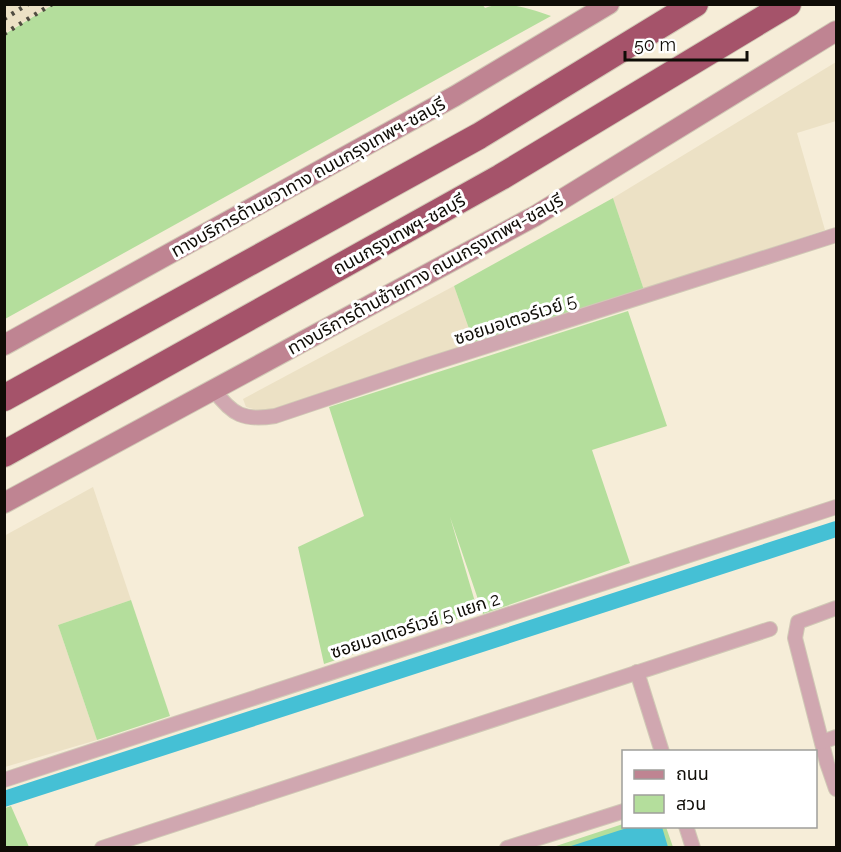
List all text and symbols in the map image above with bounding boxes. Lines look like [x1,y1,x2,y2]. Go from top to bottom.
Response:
scale bar [625,24,746,62]
text: 50 m [634,34,676,55]
street label: ทางบริการด้านขวาทาง ถนนกรุงเทพฯ-ชลบุรี [167,92,449,262]
street label: ทางบริการด้านซ้ายทาง ถนนกรุงเทพฯ-ชลบุรี [283,189,567,360]
street label: ถนนกรุงเทพฯ-ชลบุรี [329,189,469,279]
street label: ซอยมอเตอร์เวย์ 5 [451,289,579,349]
street label: ซอยมอเตอร์เวย์ 5 แยก 2 [328,588,502,662]
legend [622,750,817,828]
text: ถนน [676,763,709,784]
text: สวน [676,793,706,814]

